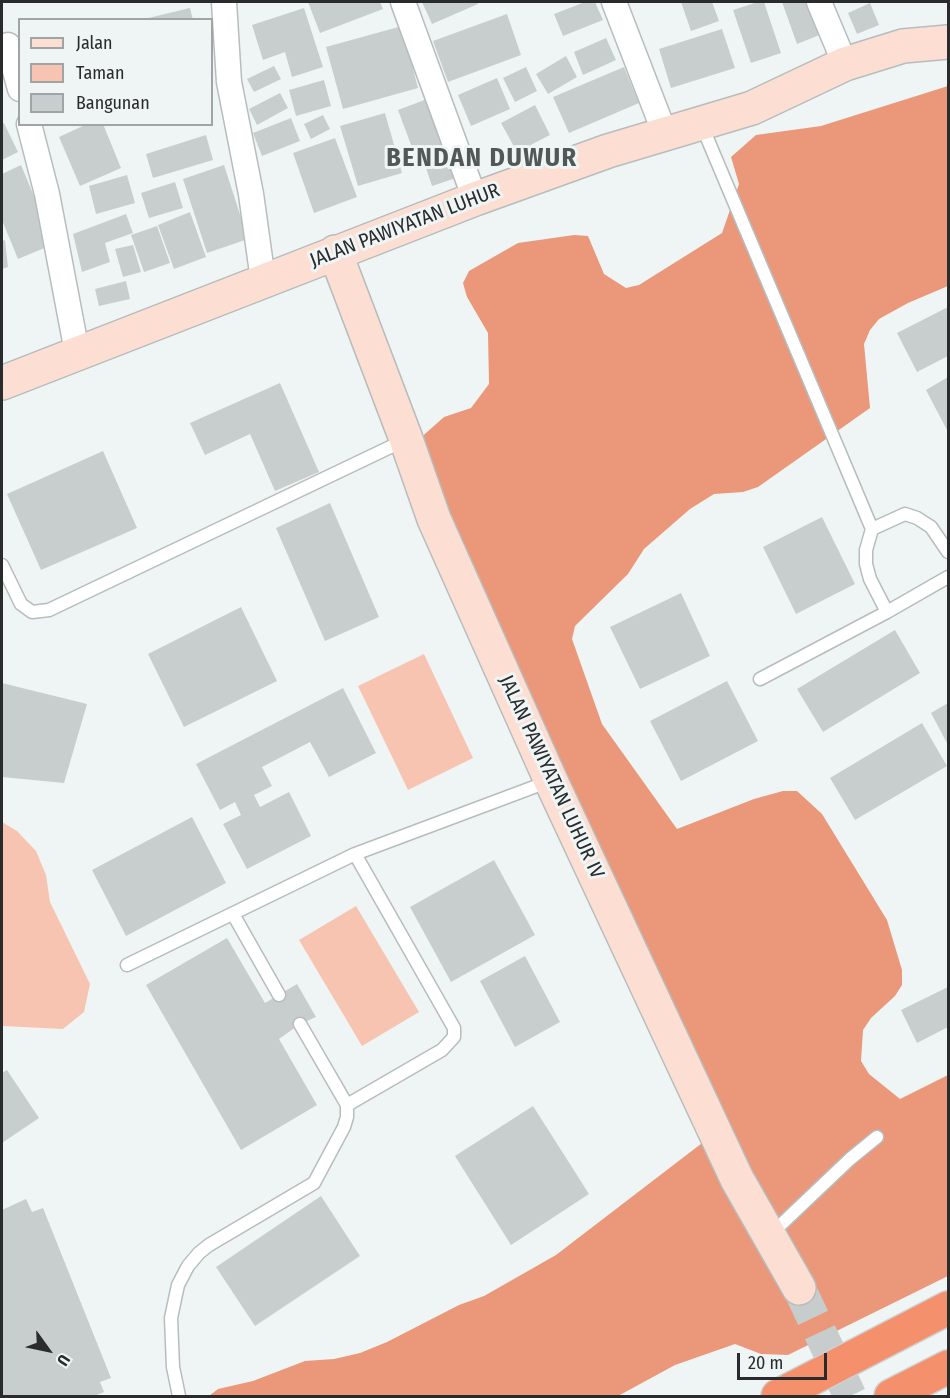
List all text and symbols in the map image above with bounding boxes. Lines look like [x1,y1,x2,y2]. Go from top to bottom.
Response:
legend [18,18,213,126]
text: Jalan [76,32,113,54]
text: Taman [76,62,124,84]
text: Bangunan [76,92,150,114]
district label: BENDAN DUWUR [386,143,578,175]
street label: JALAN PAWIYATAN LUHUR [307,179,503,273]
street label: JALAN PAWIYATAN LUHUR IV [493,672,609,882]
north arrow [18,1320,78,1380]
scale bar [740,1341,830,1379]
text: U [53,1351,74,1369]
text: 20 m [748,1352,783,1374]

